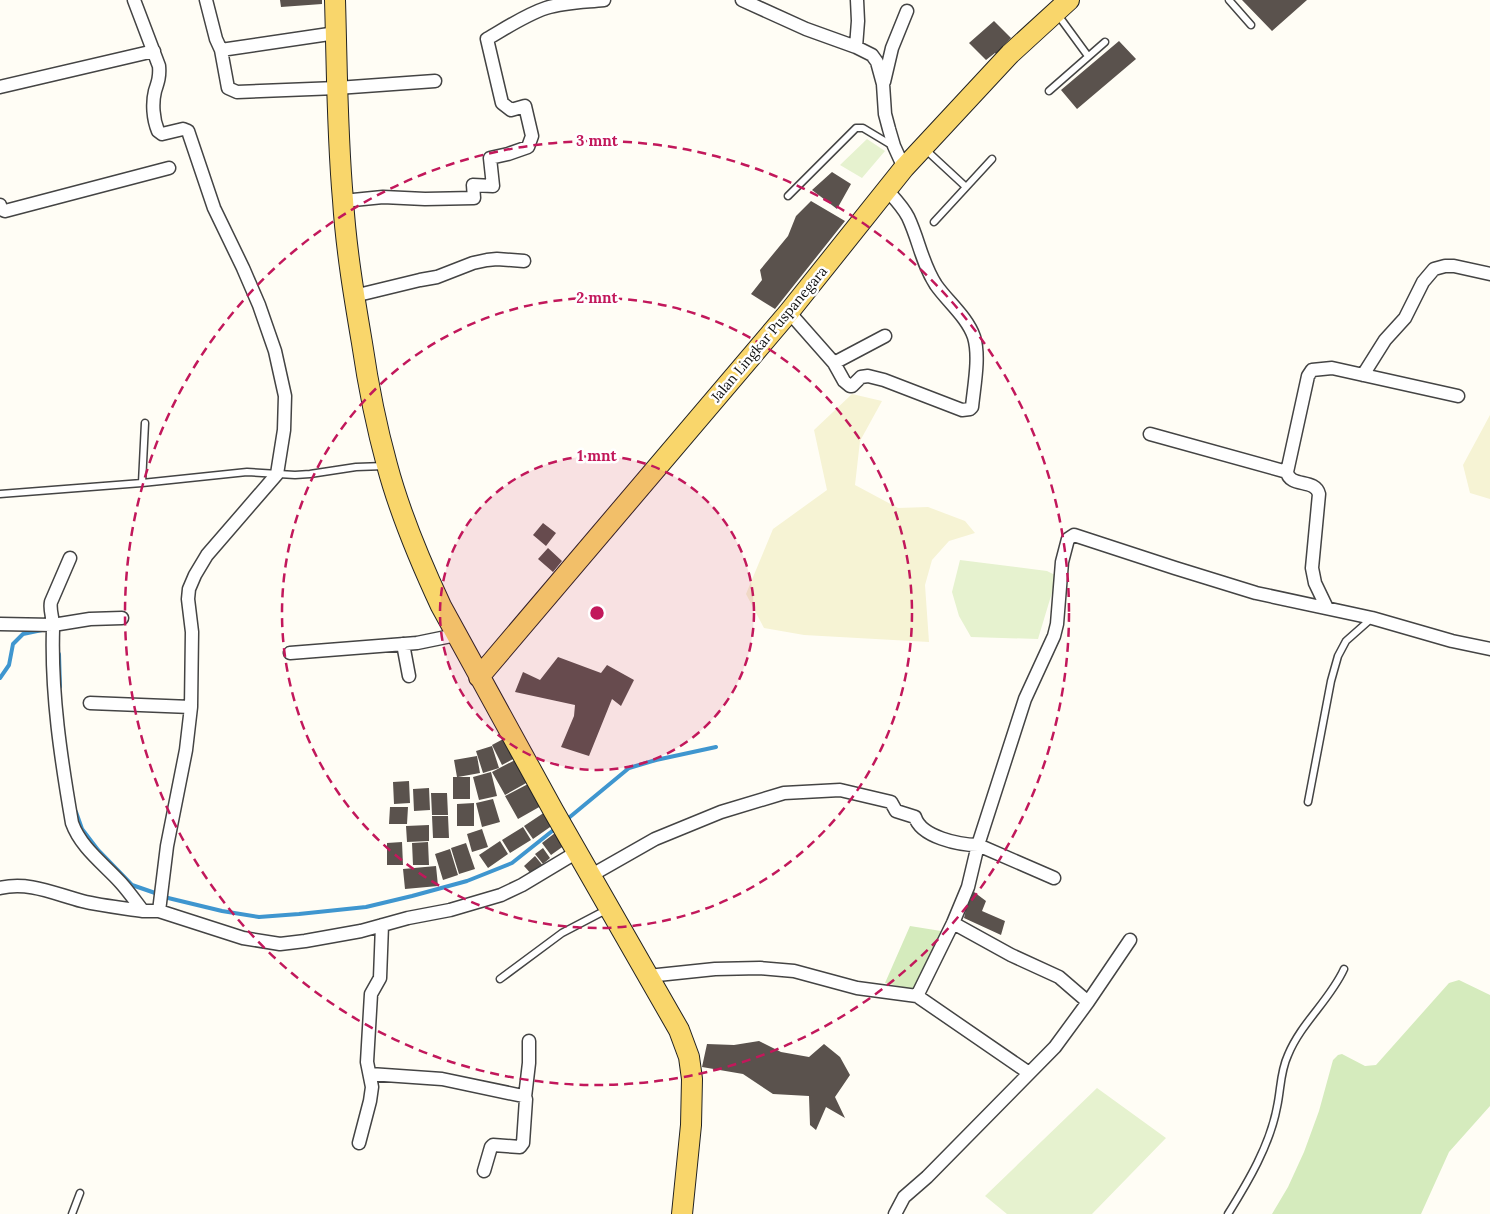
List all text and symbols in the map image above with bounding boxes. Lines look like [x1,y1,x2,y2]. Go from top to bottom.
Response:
text: 3 mnt [576,131,619,150]
street label: Jalan Lingkar Puspanegara [706,262,831,406]
text: 2 mnt [576,288,619,307]
text: 1 mnt [577,446,618,465]
centre of rings [588,604,606,622]

